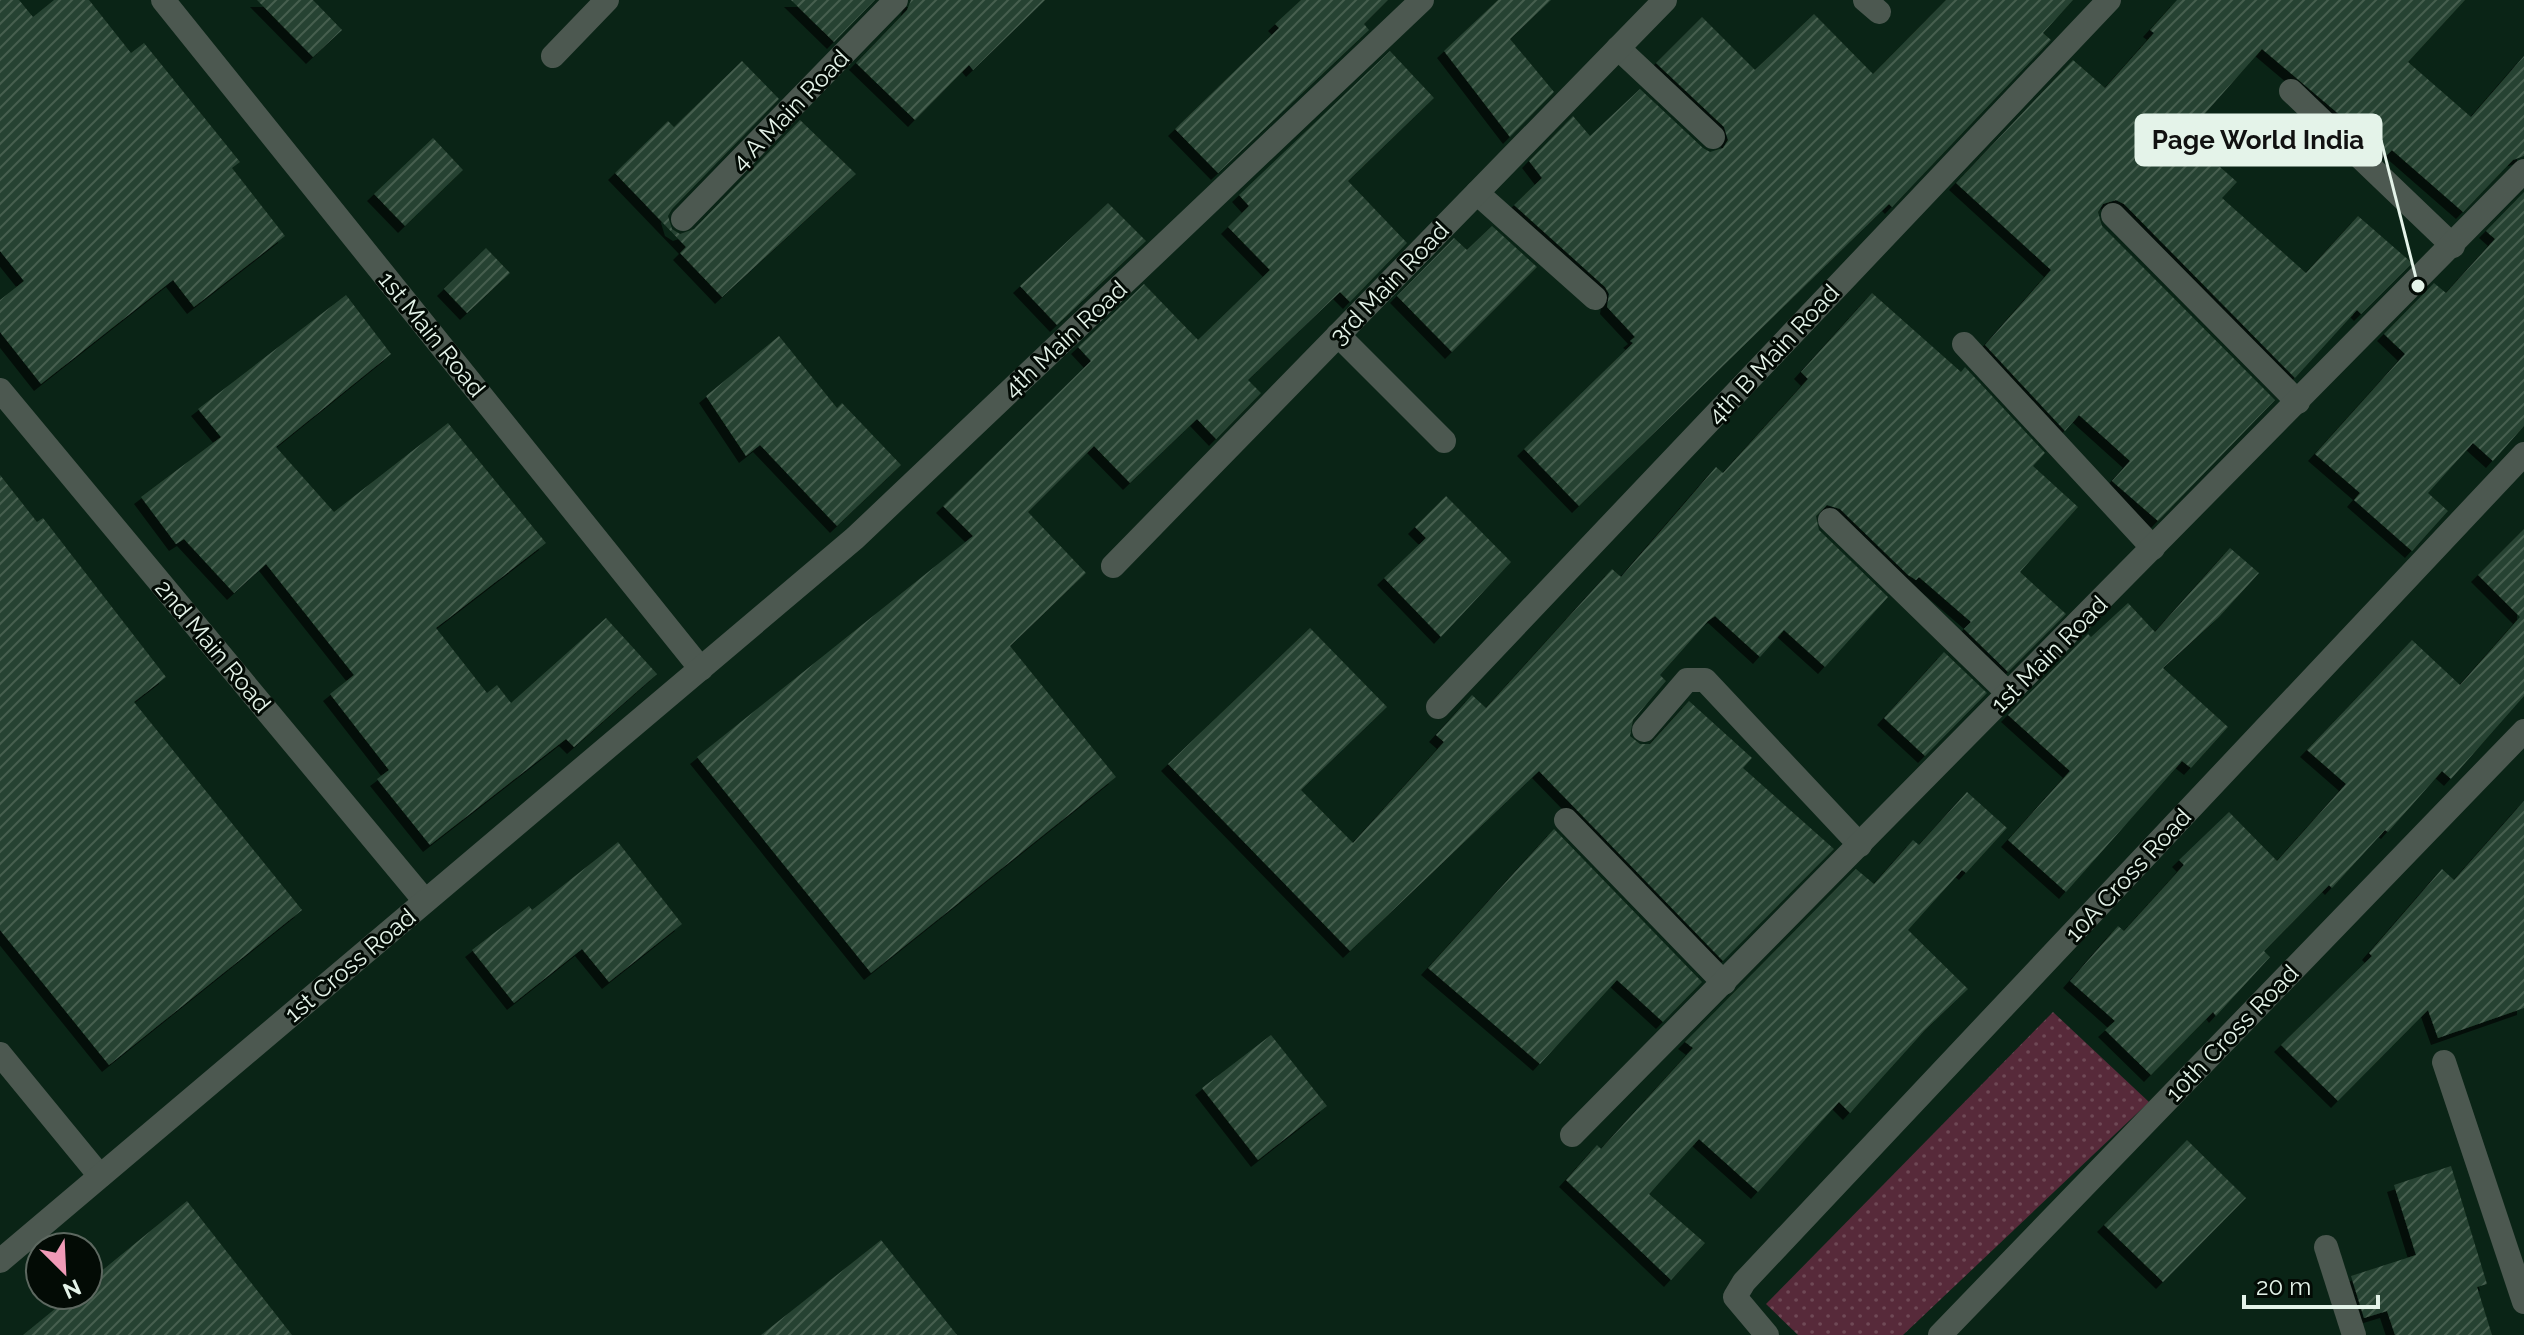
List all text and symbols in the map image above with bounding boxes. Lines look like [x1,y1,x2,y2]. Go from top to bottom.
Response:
street label: 4 A Main Road [725,43,855,177]
callout: Page World India [2136,115,2381,165]
text: Page World India [2152,125,2364,155]
street label: 3rd Main Road [1323,216,1455,350]
street label: 1st Main Road [373,265,491,403]
street label: 4th Main Road [997,274,1133,404]
street label: 4th B Main Road [1701,278,1845,430]
street label: 2nd Main Road [149,574,277,718]
street label: 1st Main Road [1985,590,2113,718]
street label: 10A Cross Road [2059,802,2197,948]
street label: 1st Cross Road [279,902,421,1028]
street label: 10th Cross Road [2159,959,2305,1107]
north arrow [24,1231,104,1311]
scale bar [2244,1259,2378,1309]
text: 20 m [2256,1272,2311,1301]
text: N [59,1274,85,1305]

